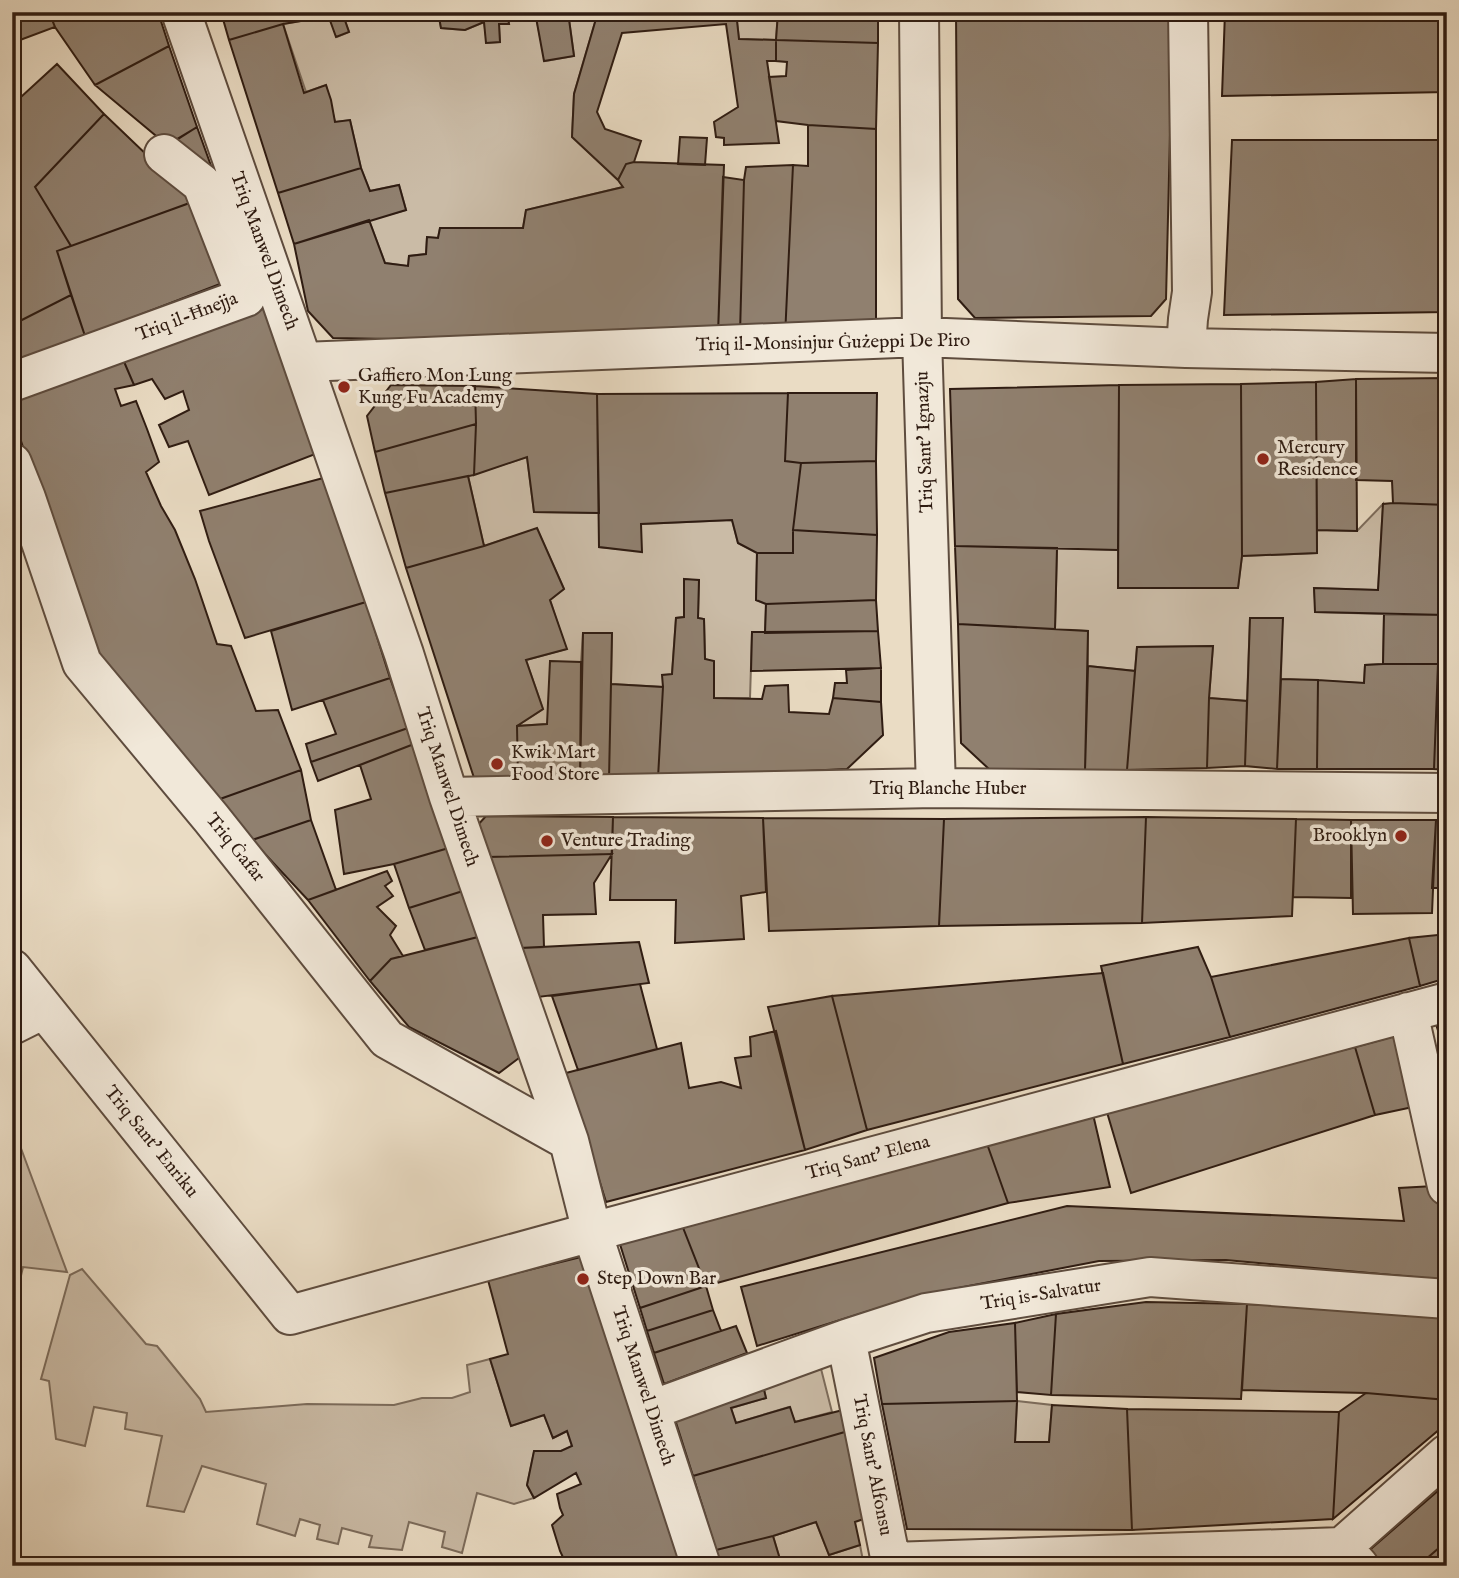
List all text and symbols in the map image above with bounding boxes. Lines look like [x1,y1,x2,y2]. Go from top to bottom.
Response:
street label: Triq Manwel Dimech [224,169,304,333]
street label: Triq il-Ħnejja [133,286,242,347]
street label: Triq il-Monsinjur Ġużeppi De Piro [696,329,970,357]
place label: Gaffiero Mon Lung Kung Fu Academy [358,364,513,410]
street label: Triq Sant' Ignazju [911,371,939,513]
marker: Gaffiero Mon Lung Kung Fu Academy [336,379,352,395]
place label: Mercury Residence [1277,436,1358,482]
marker: Mercury Residence [1255,451,1271,467]
street label: Triq Manwel Dimech [410,704,484,870]
place label: Kwik Mart Food Store [511,741,600,787]
marker: Kwik Mart Food Store [489,756,505,772]
street label: Triq Blanche Huber [870,777,1026,801]
street label: Triq Ġafar [200,809,270,887]
place label: Brooklyn [1312,824,1387,848]
marker: Brooklyn [1393,828,1409,844]
place label: Venture Trading [560,829,691,853]
marker: Venture Trading [539,833,555,849]
street label: Triq Sant' Enriku [98,1081,204,1203]
street label: Triq Sant' Elena [803,1130,933,1186]
place label: Step Down Bar [597,1267,716,1291]
marker: Step Down Bar [575,1271,591,1287]
street label: Triq is-Salvatur [979,1274,1103,1316]
street label: Triq Manwel Dimech [606,1303,680,1469]
street label: Triq Sant' Alfonsu [847,1392,897,1538]

